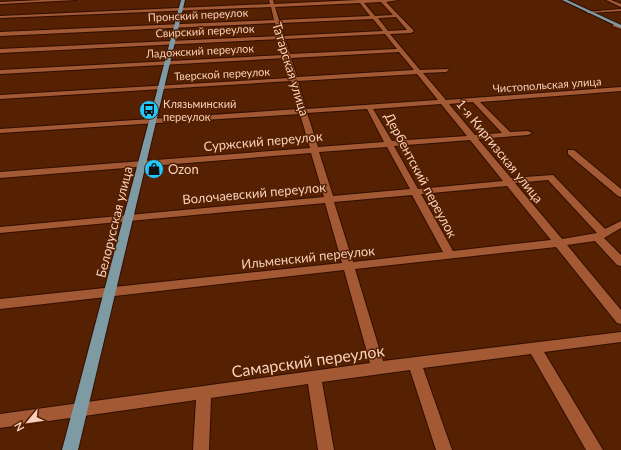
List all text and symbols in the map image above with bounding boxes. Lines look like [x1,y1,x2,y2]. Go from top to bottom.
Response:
street label: Пронский переулок [148,5,249,24]
street label: Татарская улица [269,20,313,118]
street label: Свирский переулок [155,21,255,40]
street label: Ладожский переулок [145,41,255,60]
street label: Тверской переулок [174,64,271,83]
street label: Чистопольская улица [492,74,602,95]
street label: 1-я Киргизская улица [453,96,547,206]
place label: Клязьминский переулок [163,97,236,123]
bus stop icon: Клязьминский переулок [138,99,160,121]
street label: Дербентский переулок [381,110,461,240]
street label: Суржский переулок [203,128,323,154]
shop icon: Ozon [143,158,165,180]
place label: Ozon [168,161,199,177]
street label: Белорусская улица [92,165,136,279]
street label: Волочаевский переулок [182,179,327,207]
street label: Ильменский переулок [240,242,376,272]
street label: Самарский переулок [230,340,386,381]
north arrow [8,402,48,442]
text: N [11,420,27,434]

